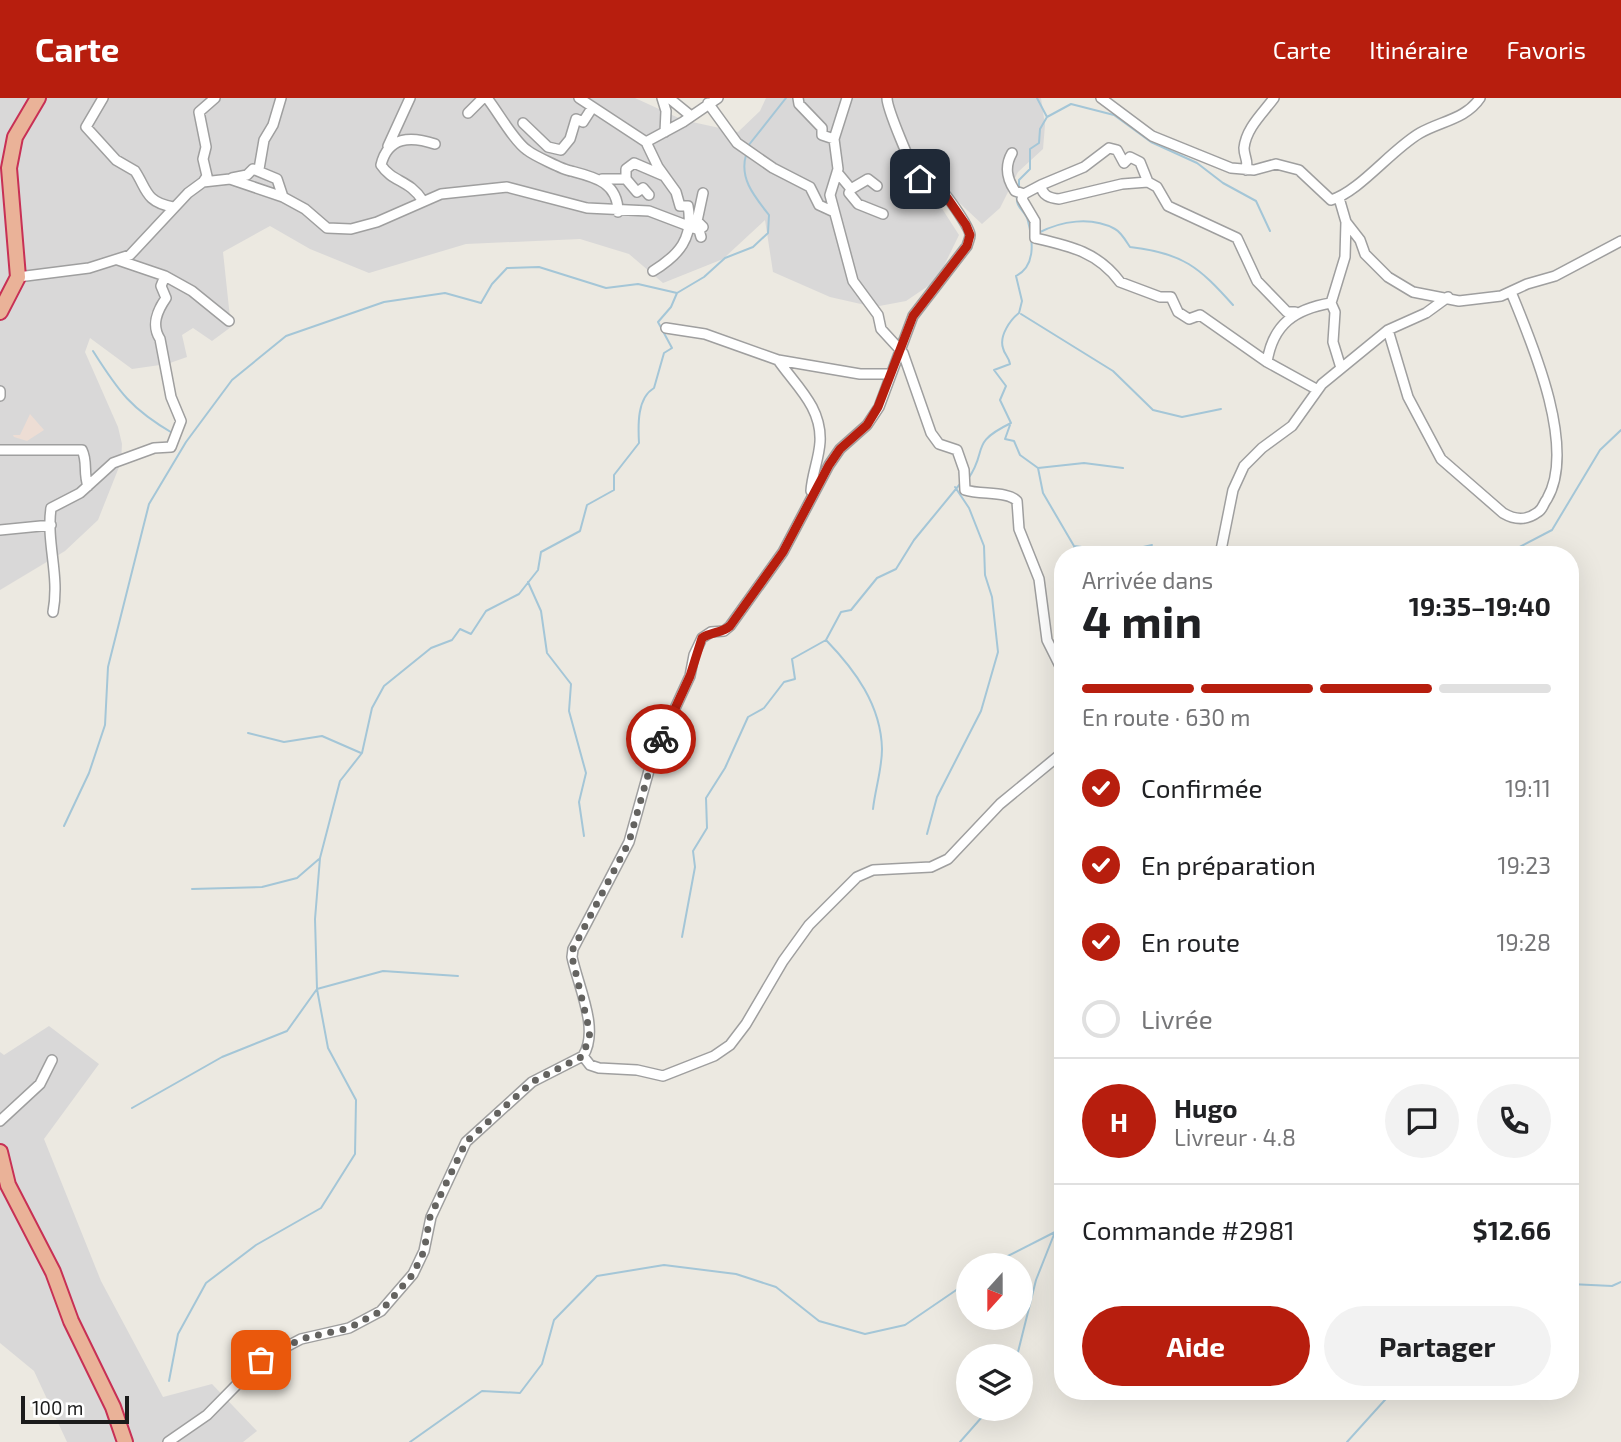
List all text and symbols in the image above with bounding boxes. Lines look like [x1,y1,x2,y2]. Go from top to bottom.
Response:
text: Carte [35,29,119,69]
text: Carte [1273,35,1331,64]
text: Itinéraire [1369,35,1468,64]
text: Favoris [1506,35,1586,64]
pin [890,149,950,209]
icon: home [901,160,939,198]
text: Arrivée dans [1082,566,1213,594]
text: 19:35–19:40 [1409,590,1551,621]
text: 4 min [1082,592,1202,647]
text: En route · 630 m [1082,703,1250,731]
courier [626,704,696,774]
icon: bike [642,720,680,758]
icon: check [1082,769,1120,807]
text: Confirmée [1141,772,1263,803]
text: 19:11 [1505,774,1551,802]
icon: check [1082,846,1120,884]
text: En préparation [1141,849,1316,880]
text: 19:23 [1498,851,1551,879]
icon: check [1082,923,1120,961]
text: En route [1141,926,1240,957]
text: 19:28 [1496,928,1551,956]
text: Livrée [1141,1003,1213,1034]
button: chat [1385,1084,1459,1158]
button: phone [1477,1084,1551,1158]
text: Hugo [1174,1092,1238,1123]
text: H [1110,1106,1128,1137]
text: Livreur · 4.8 [1174,1123,1296,1151]
text: Commande #2981 [1082,1214,1295,1245]
text: $12.66 [1473,1214,1551,1245]
north arrow [956,1253,1032,1330]
map controls [956,1253,1033,1421]
button: Aide [1082,1306,1310,1386]
button: Partager [1324,1306,1551,1386]
pin [231,1330,291,1390]
icon: bag [242,1341,280,1379]
button: layers [956,1344,1033,1421]
scale bar [21,1393,130,1425]
text: 100 m [32,1396,83,1419]

